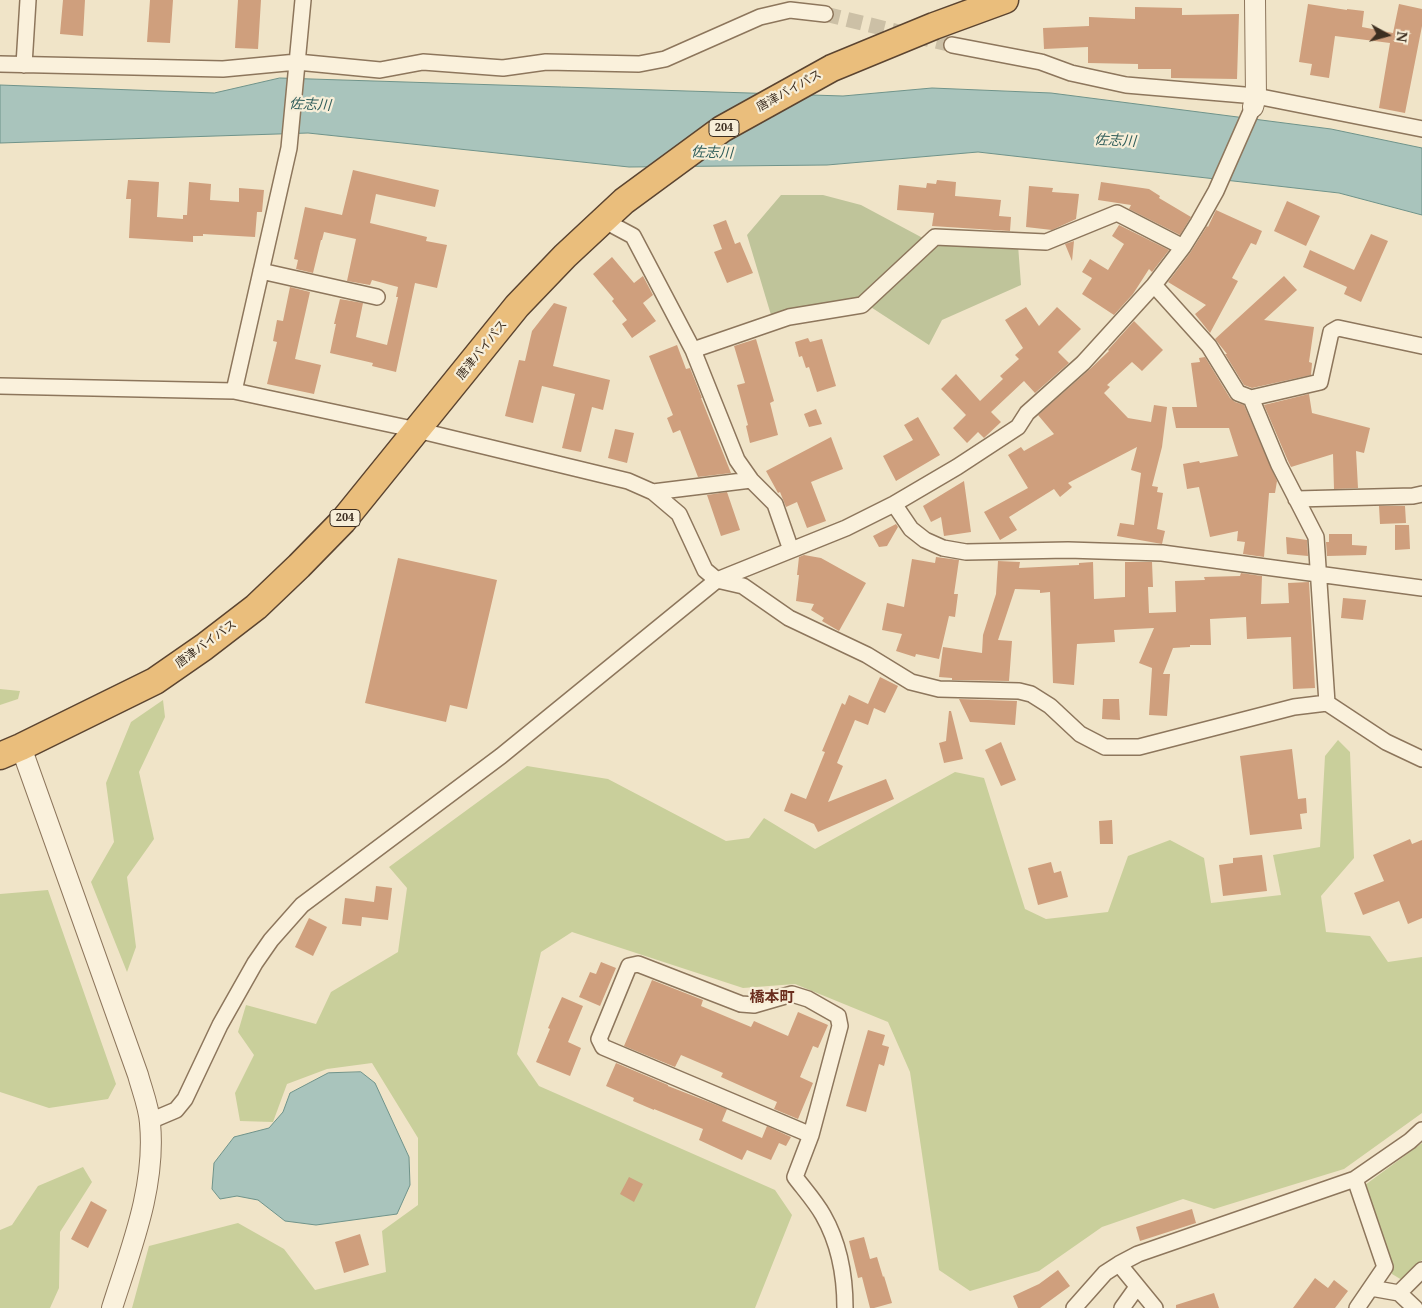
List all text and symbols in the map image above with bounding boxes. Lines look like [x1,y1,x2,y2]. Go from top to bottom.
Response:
north arrow [1362,10,1412,60]
text: N [1392,30,1412,44]
street label: 唐津バイパス [754,67,824,115]
water label: 佐志川 [289,96,331,114]
road number: 204 [709,120,739,136]
water label: 佐志川 [1094,132,1136,150]
water label: 佐志川 [691,144,733,162]
street label: 唐津バイパス [454,317,510,383]
road number: 204 [330,509,360,526]
street label: 唐津バイパス [173,617,239,671]
district label: 橋本町 [750,989,794,1007]

